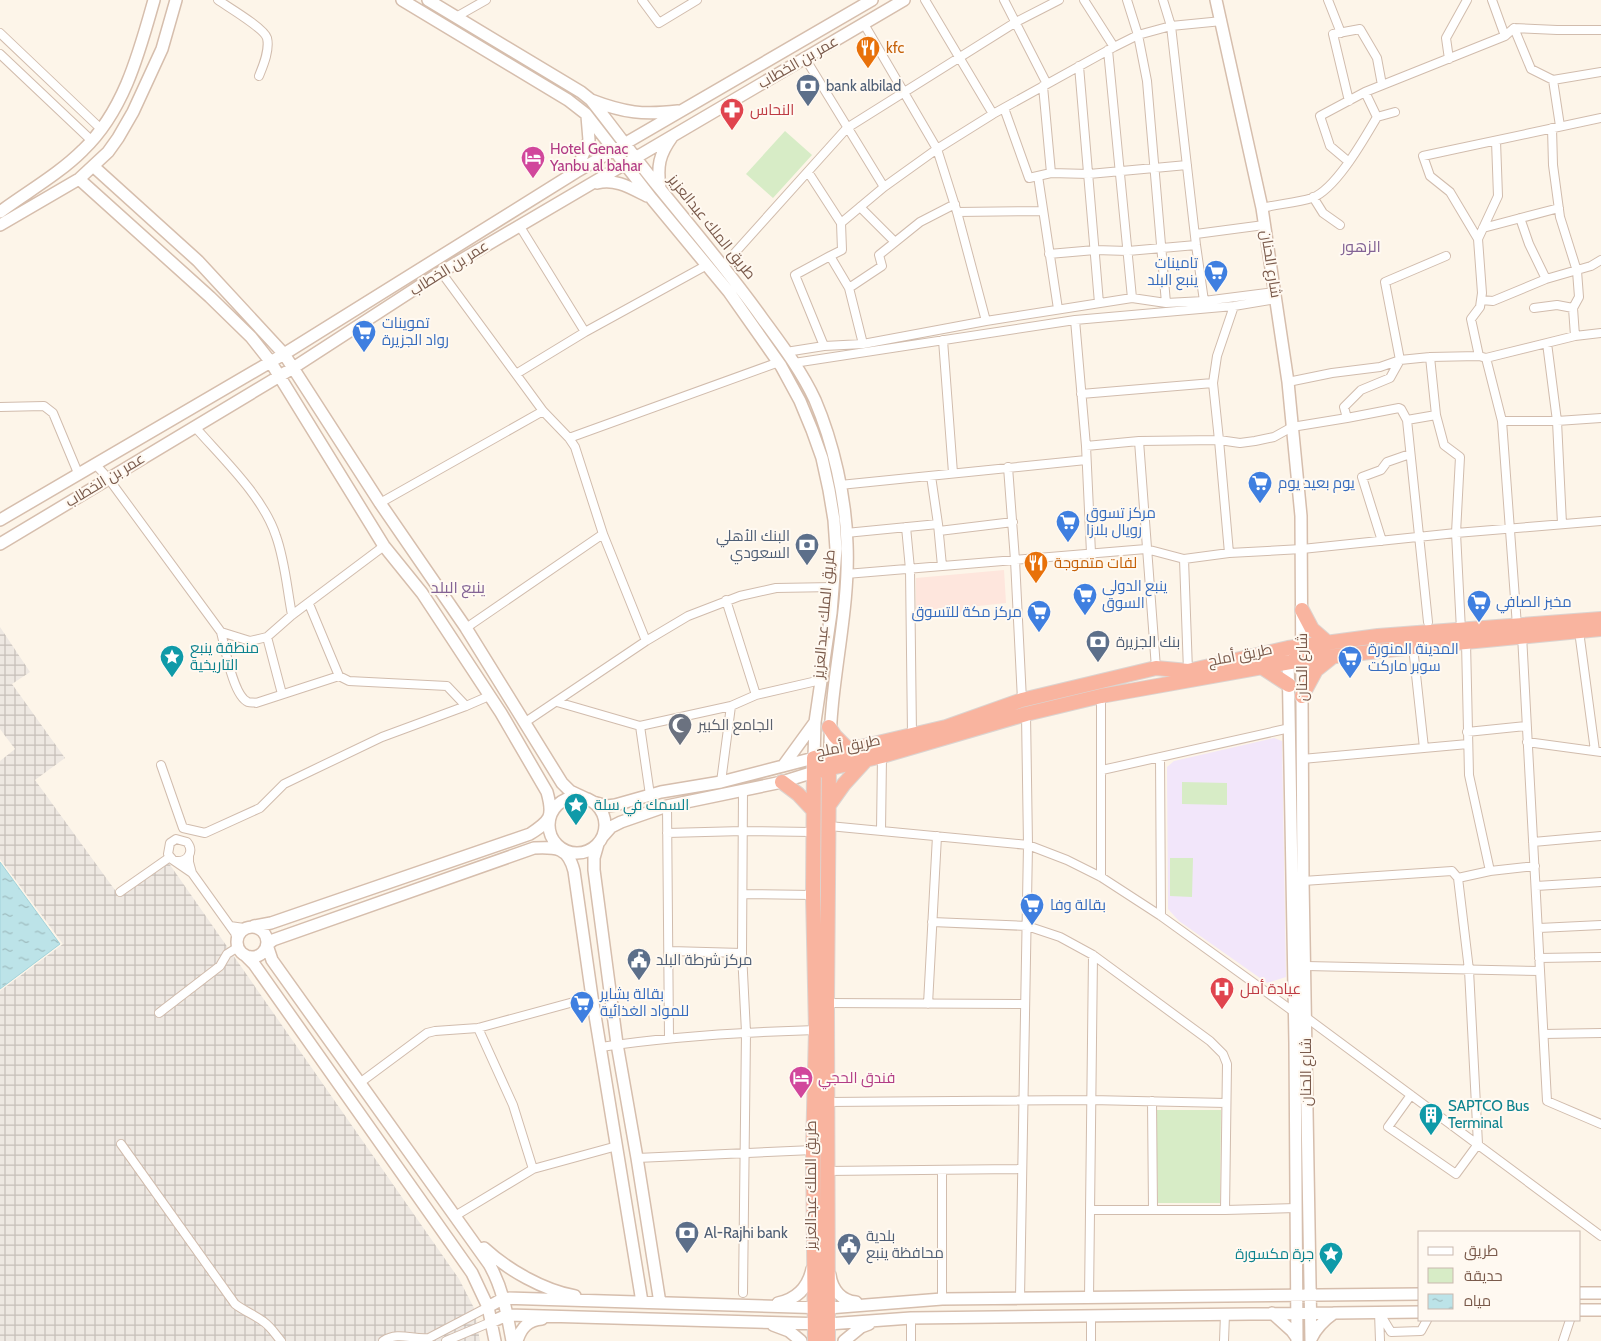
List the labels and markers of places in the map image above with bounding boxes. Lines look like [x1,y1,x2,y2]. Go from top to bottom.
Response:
restaurant icon: kfc [855,35,881,69]
place label: kfc [886,39,905,57]
bank icon: bank albilad [795,73,821,107]
place label: bank albilad [826,77,901,95]
pharmacy icon: النحاس [719,97,745,131]
place label: النحاس [750,101,794,120]
place label: Hotel Genac Yanbu al bahar [549,140,643,175]
hotel icon: Hotel Genac Yanbu al bahar [520,145,546,179]
place label: تامينات ينبع البلد [1147,254,1198,291]
supermarket icon: تامينات ينبع البلد [1203,259,1229,293]
place label: تموينات رواد الجزيرة [382,314,449,349]
supermarket icon: تموينات رواد الجزيرة [351,319,377,353]
supermarket icon: يوم بعيد يوم [1247,470,1273,504]
place label: يوم بعيد يوم [1278,474,1355,493]
place label: مركز تسوق رويال بلازا [1086,504,1156,539]
supermarket icon: مركز تسوق رويال بلازا [1055,509,1081,543]
place label: البنك الأهلي السعودي [716,527,790,565]
bank icon: البنك الأهلي السعودي [794,532,820,566]
restaurant icon: لفات متموجة [1023,550,1049,584]
place label: لفات متموجة [1054,554,1137,572]
place label: ينبع الدولى السوق [1102,577,1167,613]
supermarket icon: ينبع الدولى السوق [1072,582,1098,616]
supermarket icon: مخبز الصافي [1466,589,1492,623]
place label: مخبز الصافي [1496,593,1572,614]
supermarket icon: مركز مكة للتسوق [1026,599,1052,633]
place label: مركز مكة للتسوق [911,603,1022,622]
bank icon: بنك الجزيرة [1085,629,1111,663]
place label: بنك الجزيرة [1116,633,1180,651]
place label: منطقة ينبع التاريخية [190,639,259,674]
place label: المدينة المنورة سوبر ماركت [1368,640,1459,675]
place icon: منطقة ينبع التاريخية [159,644,185,678]
supermarket icon: المدينة المنورة سوبر ماركت [1337,645,1363,679]
mosque icon: الجامع الكبير [667,712,693,746]
place label: الجامع الكبير [697,716,773,736]
place icon: السمك في سلة [563,792,589,826]
place label: السمك في سلة [594,796,689,817]
supermarket icon: بقالة وفا [1019,892,1045,926]
place label: بقالة وفا [1050,896,1106,914]
public building icon: مركز شرطة البلد [626,947,652,981]
place label: مركز شرطة البلد [656,951,752,969]
hospital icon: عيادة أمل [1209,976,1235,1010]
place label: عيادة أمل [1240,979,1301,999]
place label: بقالة بشاير للمواد الغذائية [599,985,689,1020]
supermarket icon: بقالة بشاير للمواد الغذائية [569,990,595,1024]
hotel icon: فندق الحجي [788,1065,814,1099]
place label: فندق الحجي [818,1069,895,1090]
place label: SAPTCO Bus Terminal [1448,1097,1529,1132]
building icon: SAPTCO Bus Terminal [1418,1102,1444,1136]
bank icon: Al-Rajhi bank [674,1220,700,1254]
place label: Al-Rajhi bank [704,1224,788,1242]
place label: بلدية محافظة ينبع [866,1227,944,1264]
public building icon: بلدية محافظة ينبع [836,1232,862,1266]
place icon: جرة مكسورة [1318,1241,1344,1275]
place label: جرة مكسورة [1235,1245,1314,1263]

